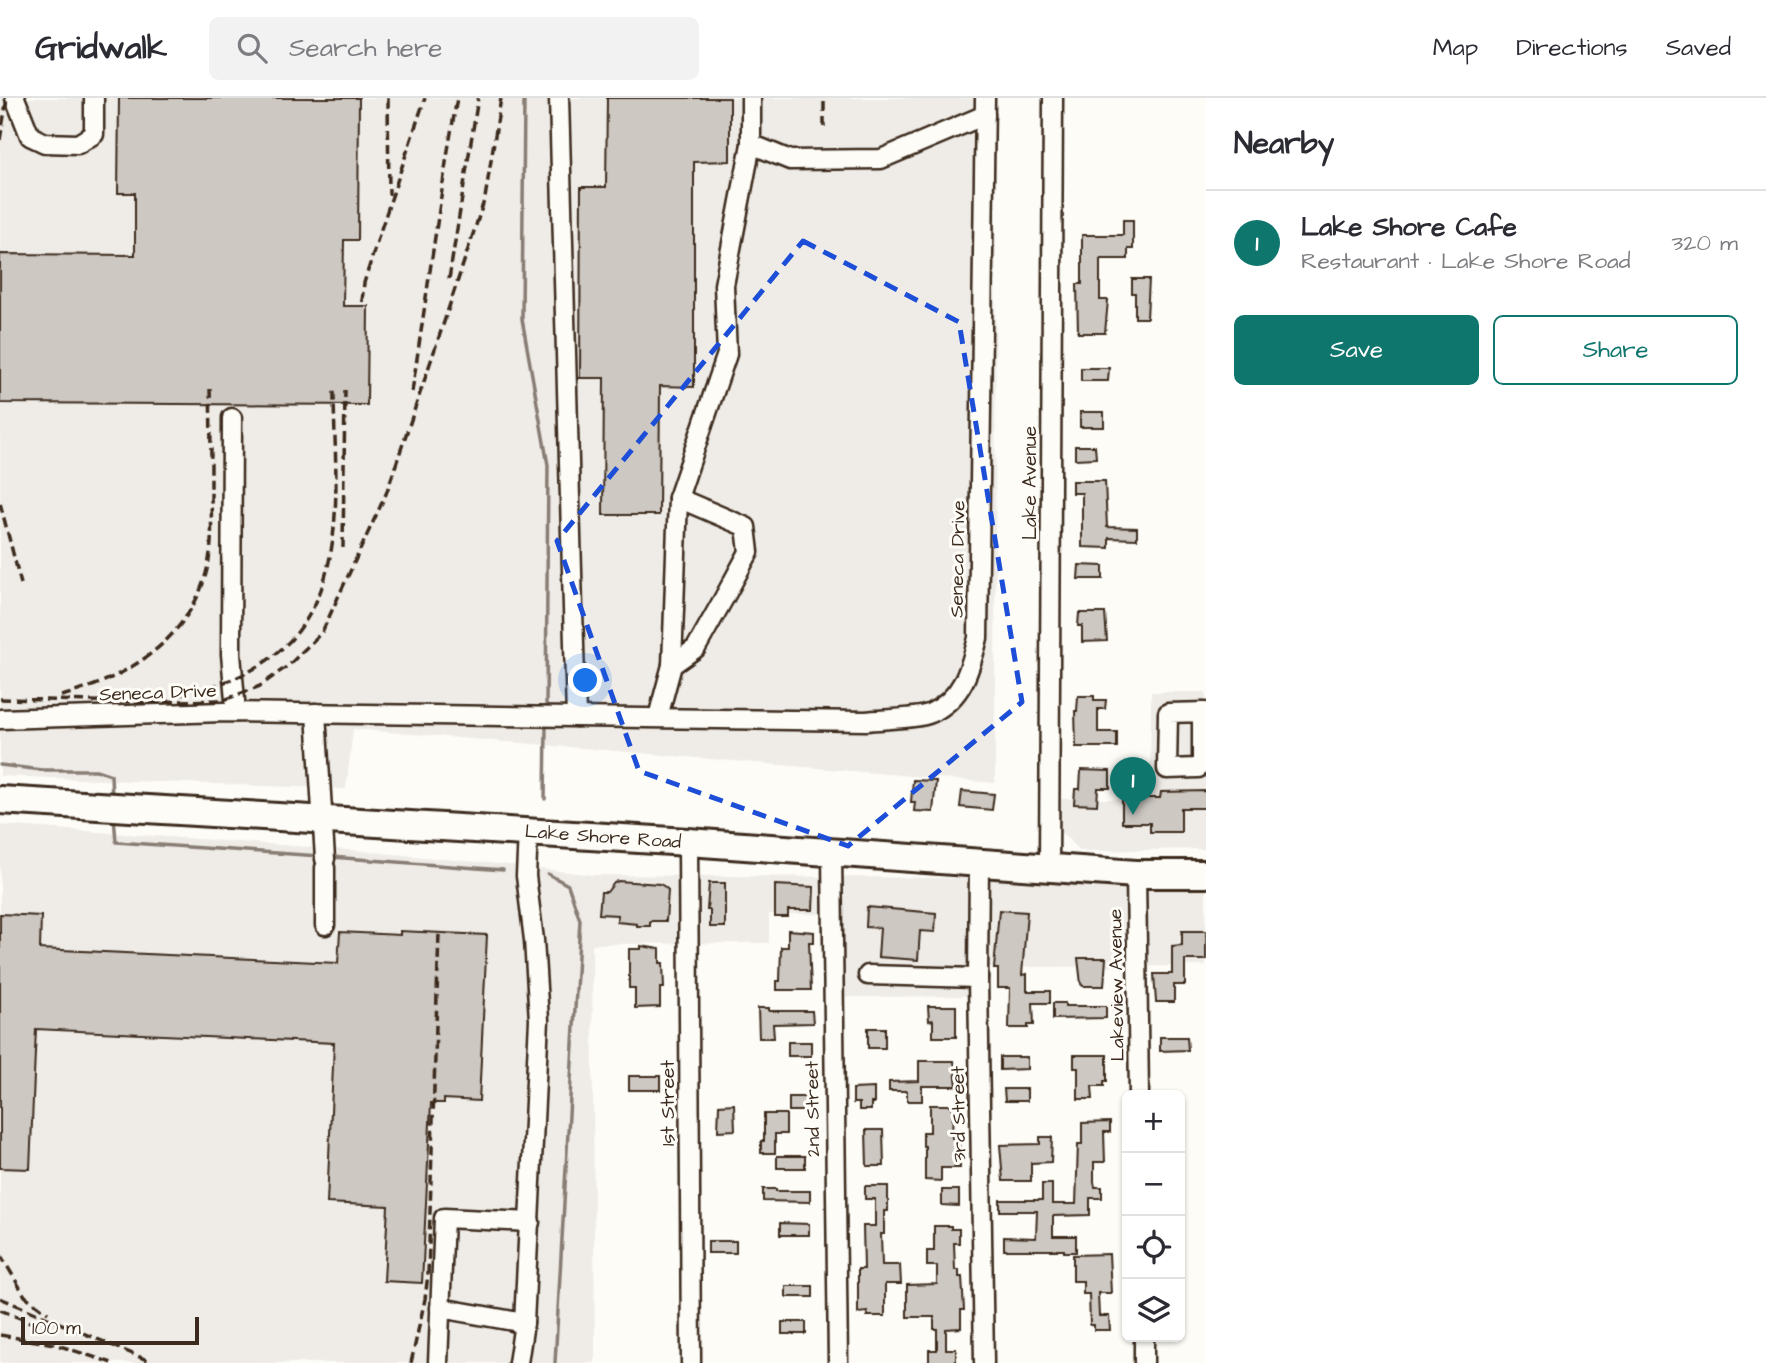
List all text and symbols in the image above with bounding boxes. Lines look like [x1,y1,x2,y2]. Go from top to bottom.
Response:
search box [209,17,699,80]
text: Gridwalk [35,25,167,71]
icon: search [233,29,271,67]
text: Search here [289,30,442,66]
text: Map [1433,31,1478,65]
text: Directions [1516,31,1628,65]
text: Saved [1666,31,1731,65]
text: Nearby [1234,123,1334,165]
text: Lake Shore Cafe [1301,209,1517,245]
text: 1 [1256,227,1258,259]
text: 320 m [1672,227,1738,259]
text: Restaurant · Lake Shore Road [1301,245,1631,277]
button: Save [1234,315,1479,385]
button: Share [1493,315,1738,385]
street label: Lake Avenue [1017,426,1044,540]
street label: Seneca Drive [943,500,973,618]
your location [568,663,602,697]
street label: Seneca Drive [99,677,217,709]
pin: 1 [1110,757,1156,815]
street label: Lake Shore Road [524,818,682,856]
street label: Lakeview Avenue [1102,909,1132,1061]
street label: 1st Street [655,1060,682,1146]
street label: 2nd Street [799,1060,827,1157]
street label: 3rd Street [945,1065,973,1162]
map controls [1122,1090,1185,1342]
button: + [1122,1090,1185,1153]
button: − [1122,1153,1185,1216]
button: locate [1122,1216,1185,1279]
button: layers [1122,1279,1185,1342]
scale bar [21,1314,200,1346]
text: 100 m [32,1315,81,1342]

